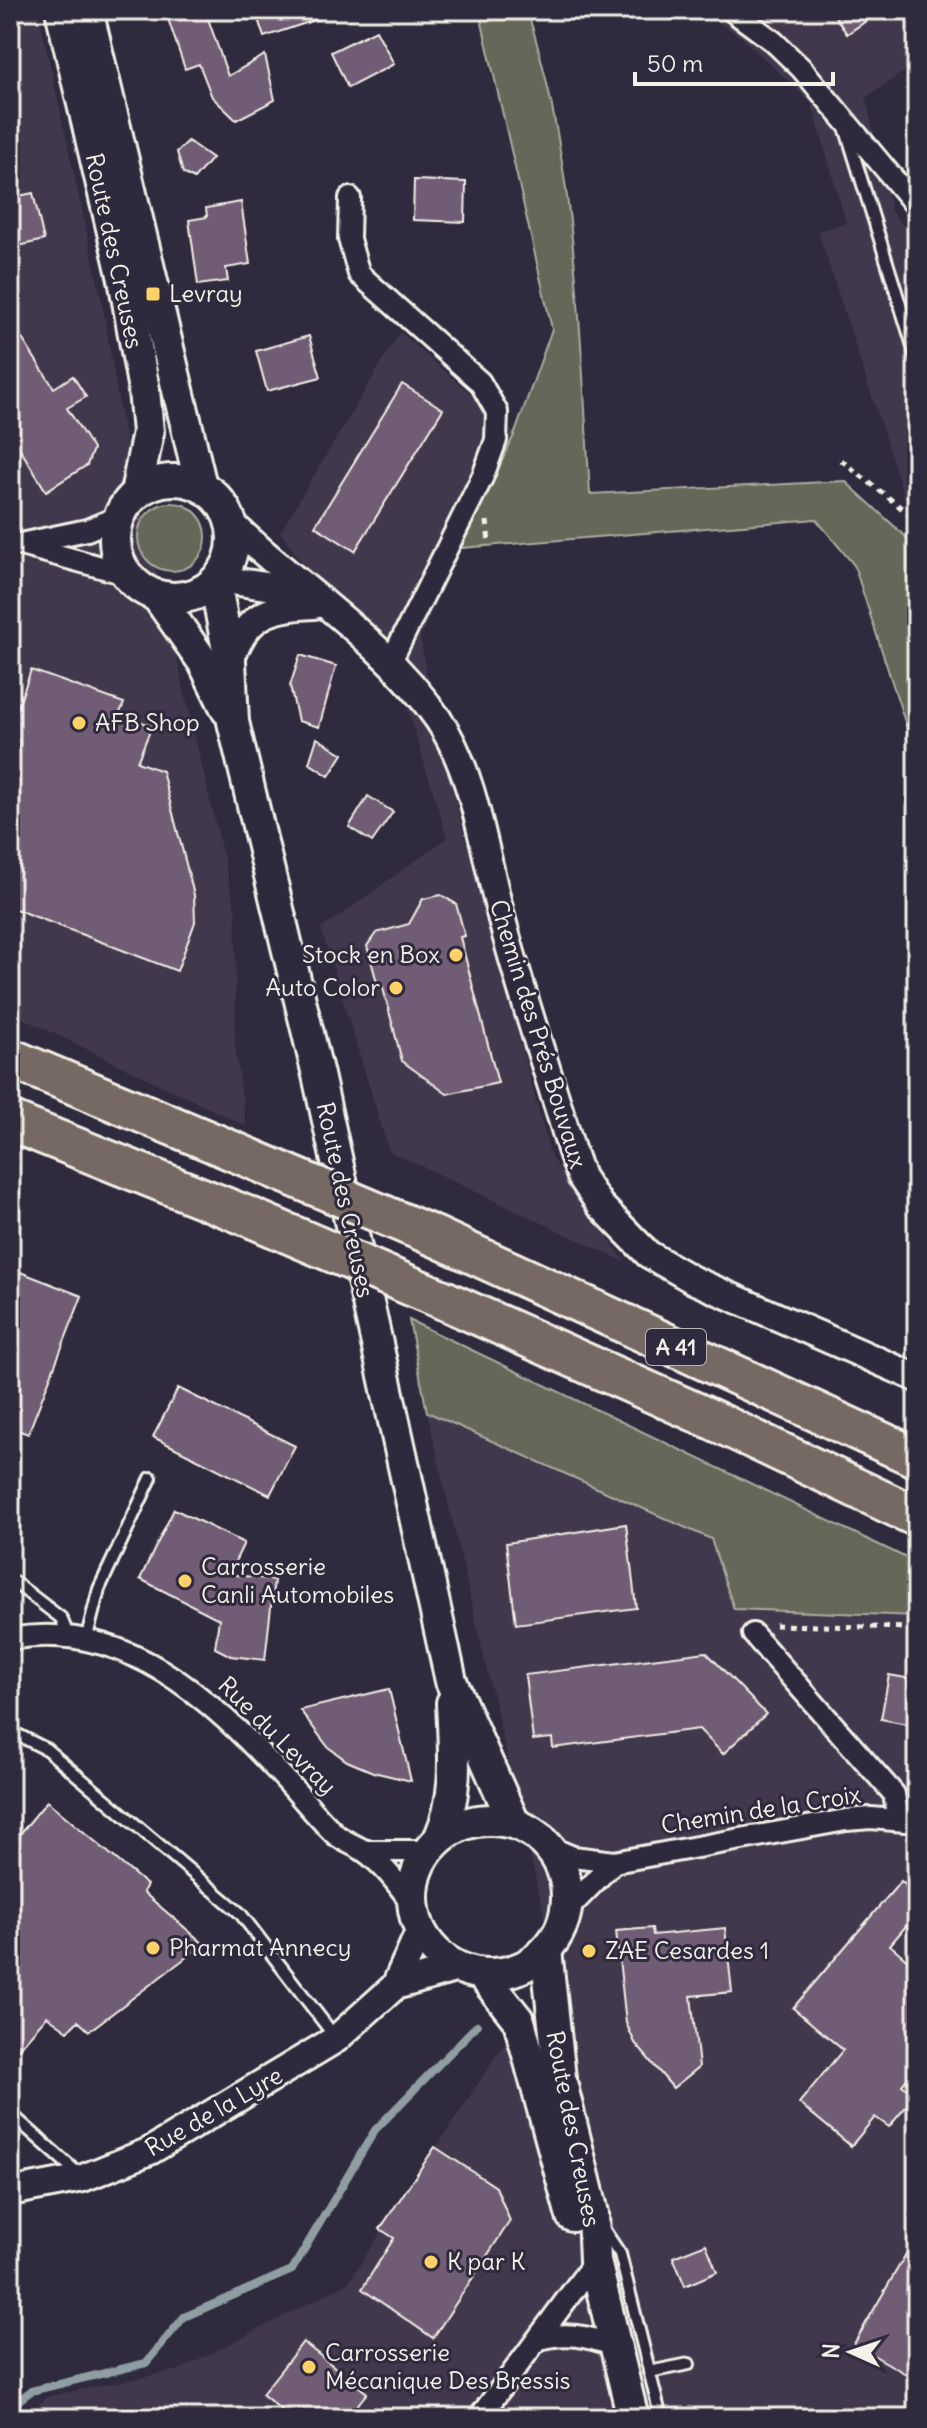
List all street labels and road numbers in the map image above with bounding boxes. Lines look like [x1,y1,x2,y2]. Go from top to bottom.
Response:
street label: Route des Creuses [80,150,150,351]
street label: Chemin des Prés Bouvaux [484,896,594,1172]
street label: Route des Creuses [311,1099,381,1300]
road number: A 41 [646,1329,706,1365]
street label: Rue du Levray [212,1670,343,1801]
street label: Chemin de la Croix [659,1778,863,1840]
street label: Route des Creuses [540,2028,608,2229]
street label: Rue de la Lyre [140,2060,287,2163]

